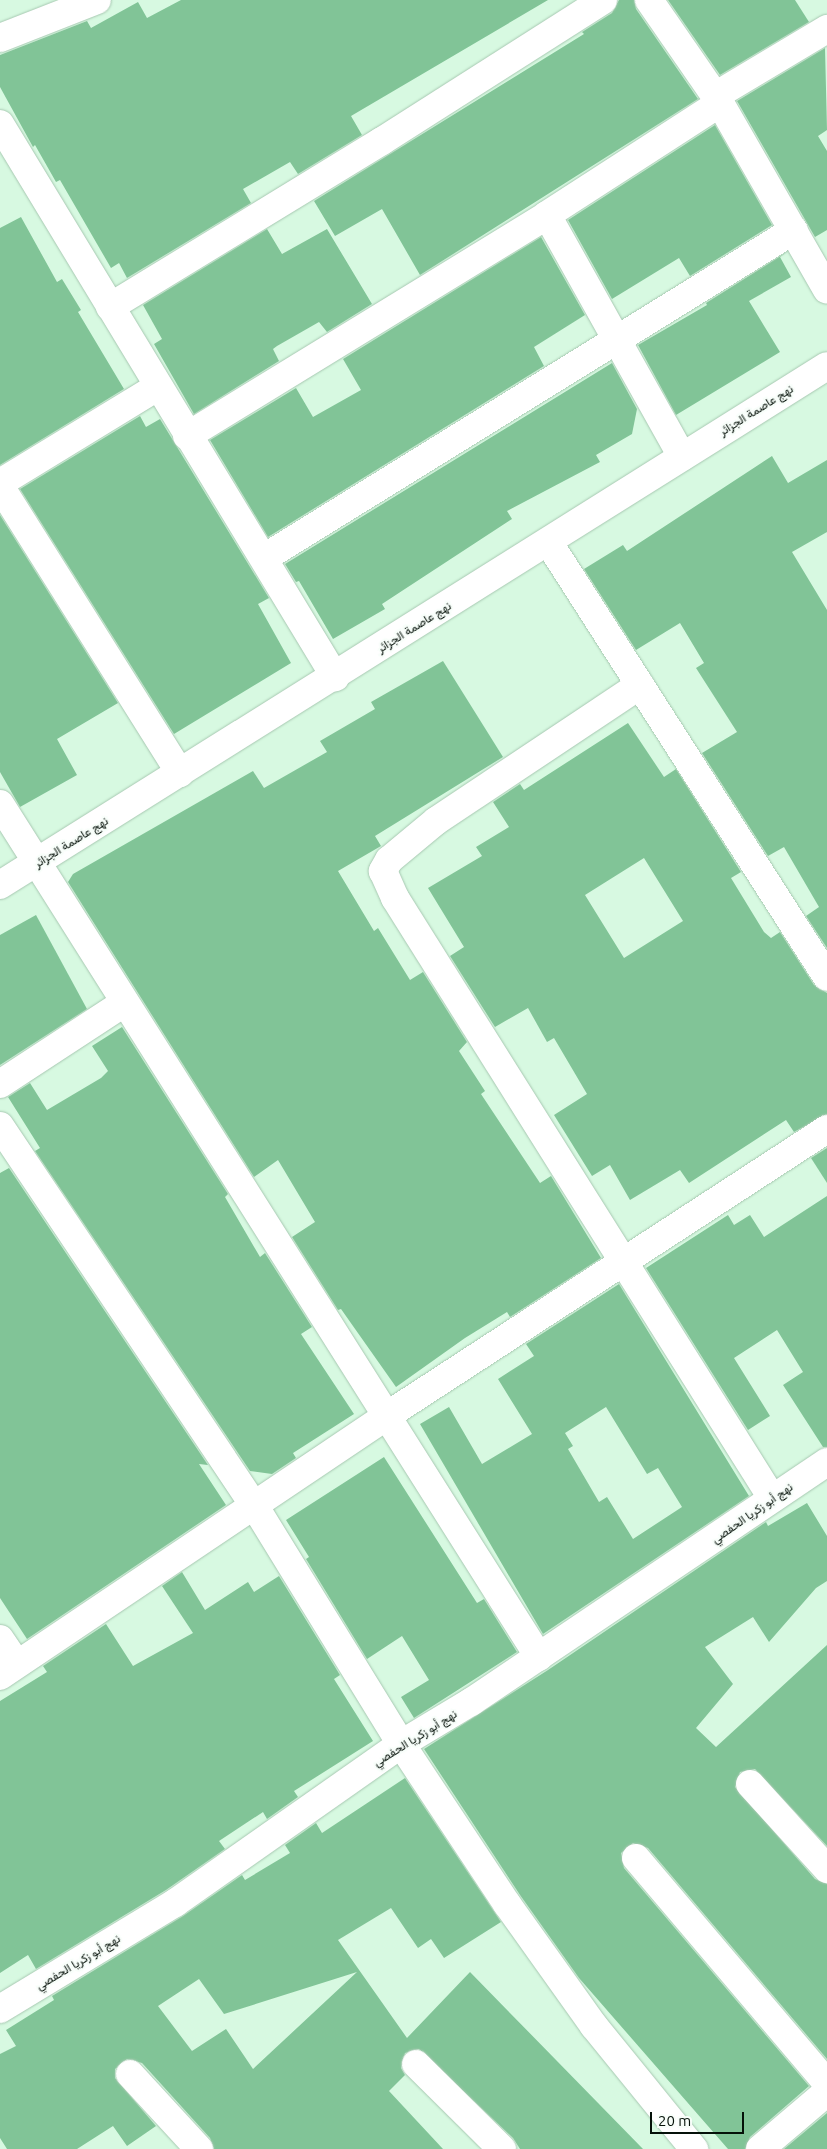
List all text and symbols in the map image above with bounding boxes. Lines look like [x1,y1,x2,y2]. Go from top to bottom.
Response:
street label: نهج عاصمة الجزائر [716,381,796,439]
street label: نهج عاصمة الجزائر [374,598,454,656]
street label: نهج عاصمة الجزائر [31,813,111,871]
street label: نهج أبو زكريا الحفصي [709,1480,795,1546]
street label: نهج أبو زكريا الحفصي [371,1706,459,1770]
street label: نهج أبو زكريا الحفصي [33,1931,123,1993]
scale bar [652,2102,746,2134]
text: 20 m [658,2112,691,2129]

